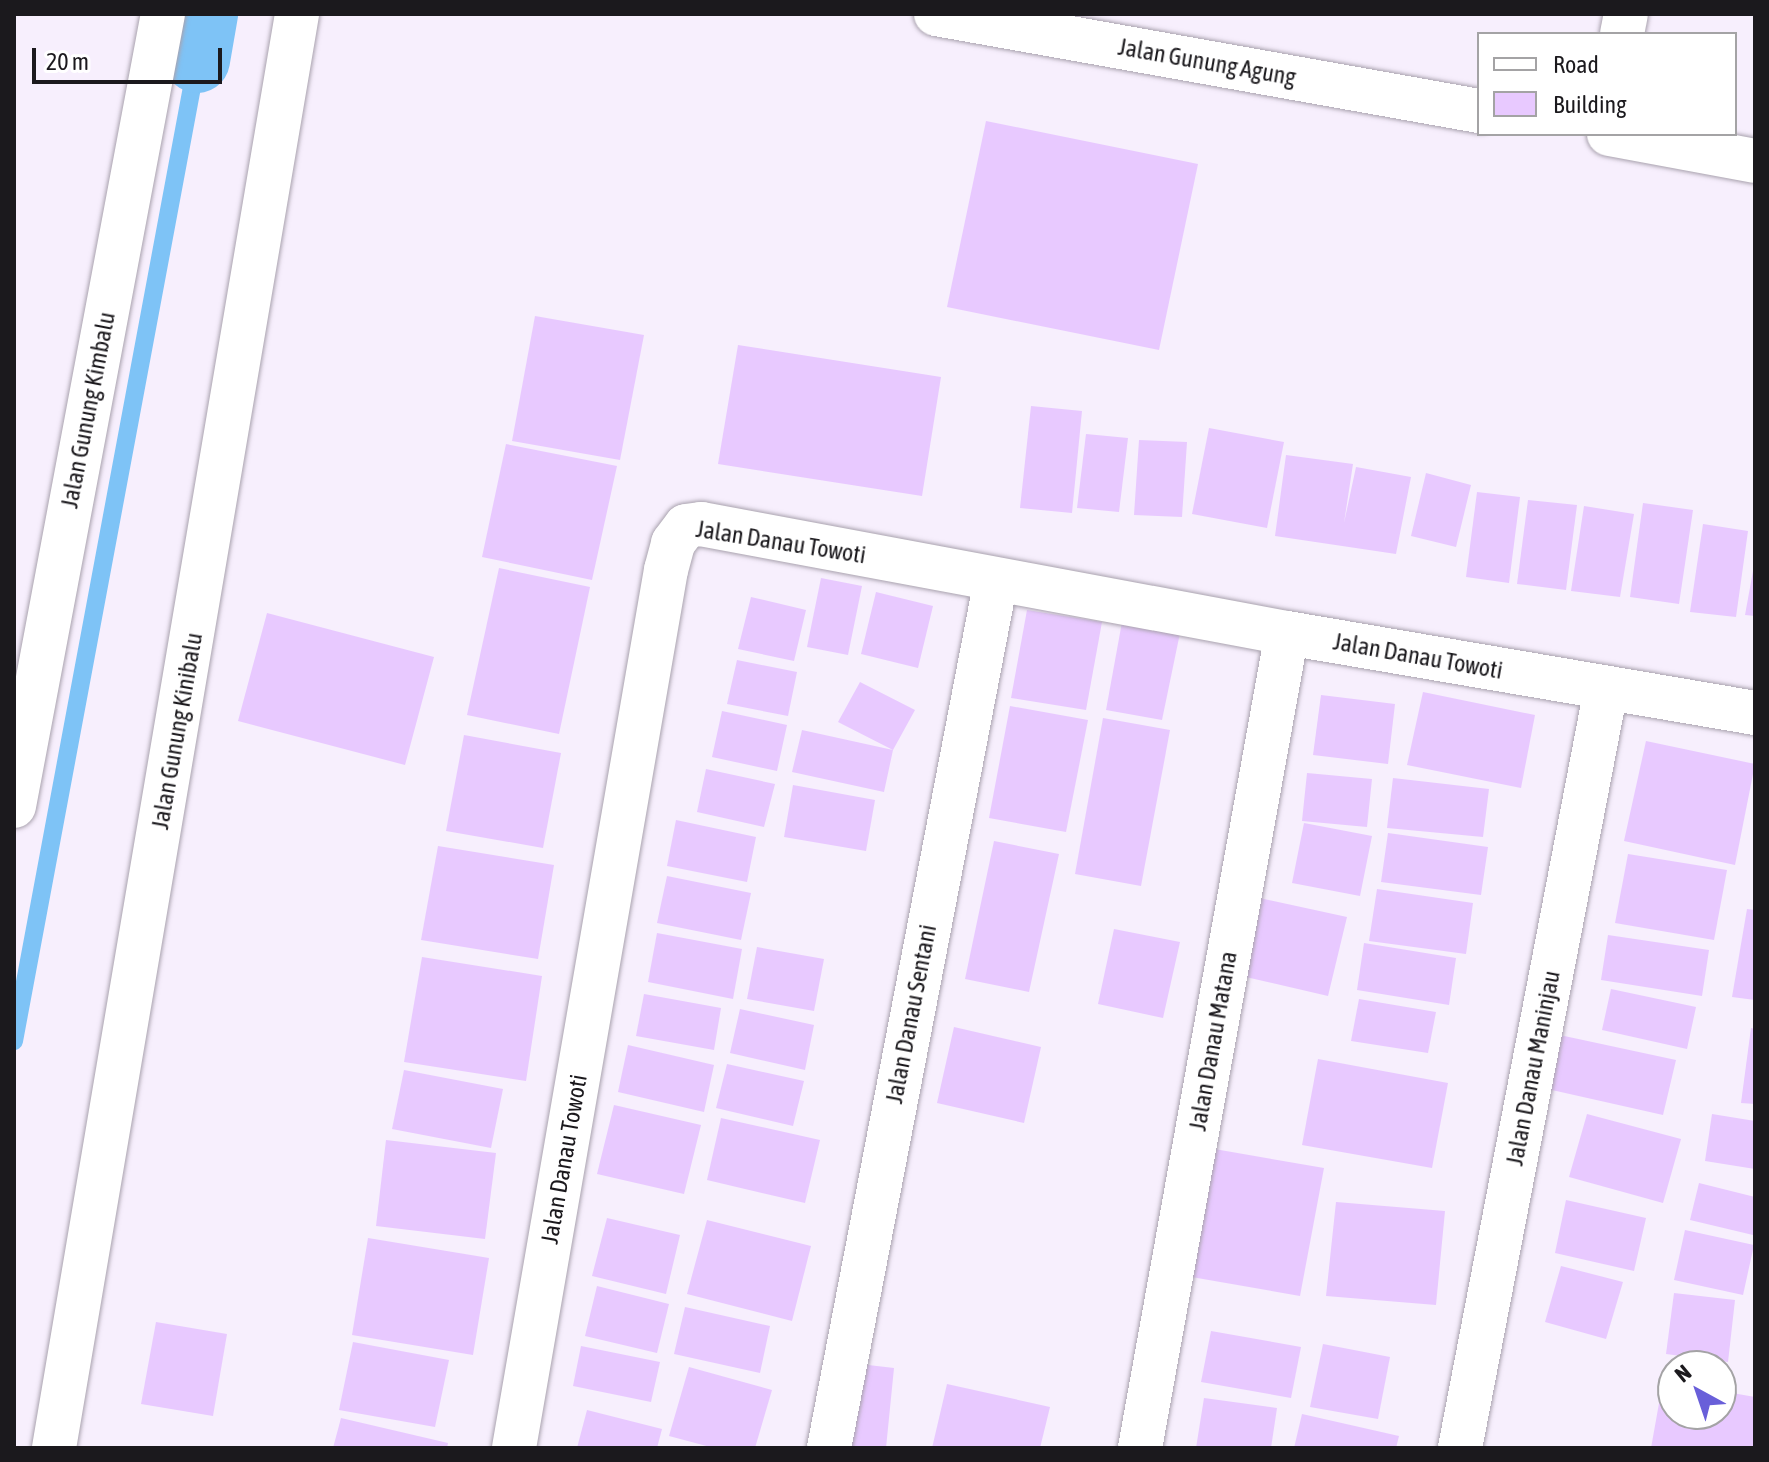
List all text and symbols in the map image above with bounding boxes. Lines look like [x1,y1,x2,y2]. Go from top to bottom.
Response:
scale bar [36,32,226,82]
street label: Jalan Gunung Agung [1116,32,1298,92]
legend [1477,32,1737,136]
text: 20 m [46,48,89,75]
text: Road [1553,51,1599,78]
text: Building [1553,91,1626,118]
street label: Jalan Gunung Kimbalu [55,310,121,510]
street label: Jalan Danau Towoti [694,514,868,570]
street label: Jalan Danau Towoti [1331,627,1505,685]
street label: Jalan Gunung Kinibalu [146,631,208,831]
street label: Jalan Danau Sentani [880,922,942,1106]
street label: Jalan Danau Matana [1183,949,1243,1133]
street label: Jalan Danau Maninjau [1500,968,1566,1168]
street label: Jalan Danau Towoti [535,1072,593,1246]
north arrow [1657,1350,1737,1430]
text: N [1670,1359,1696,1387]

